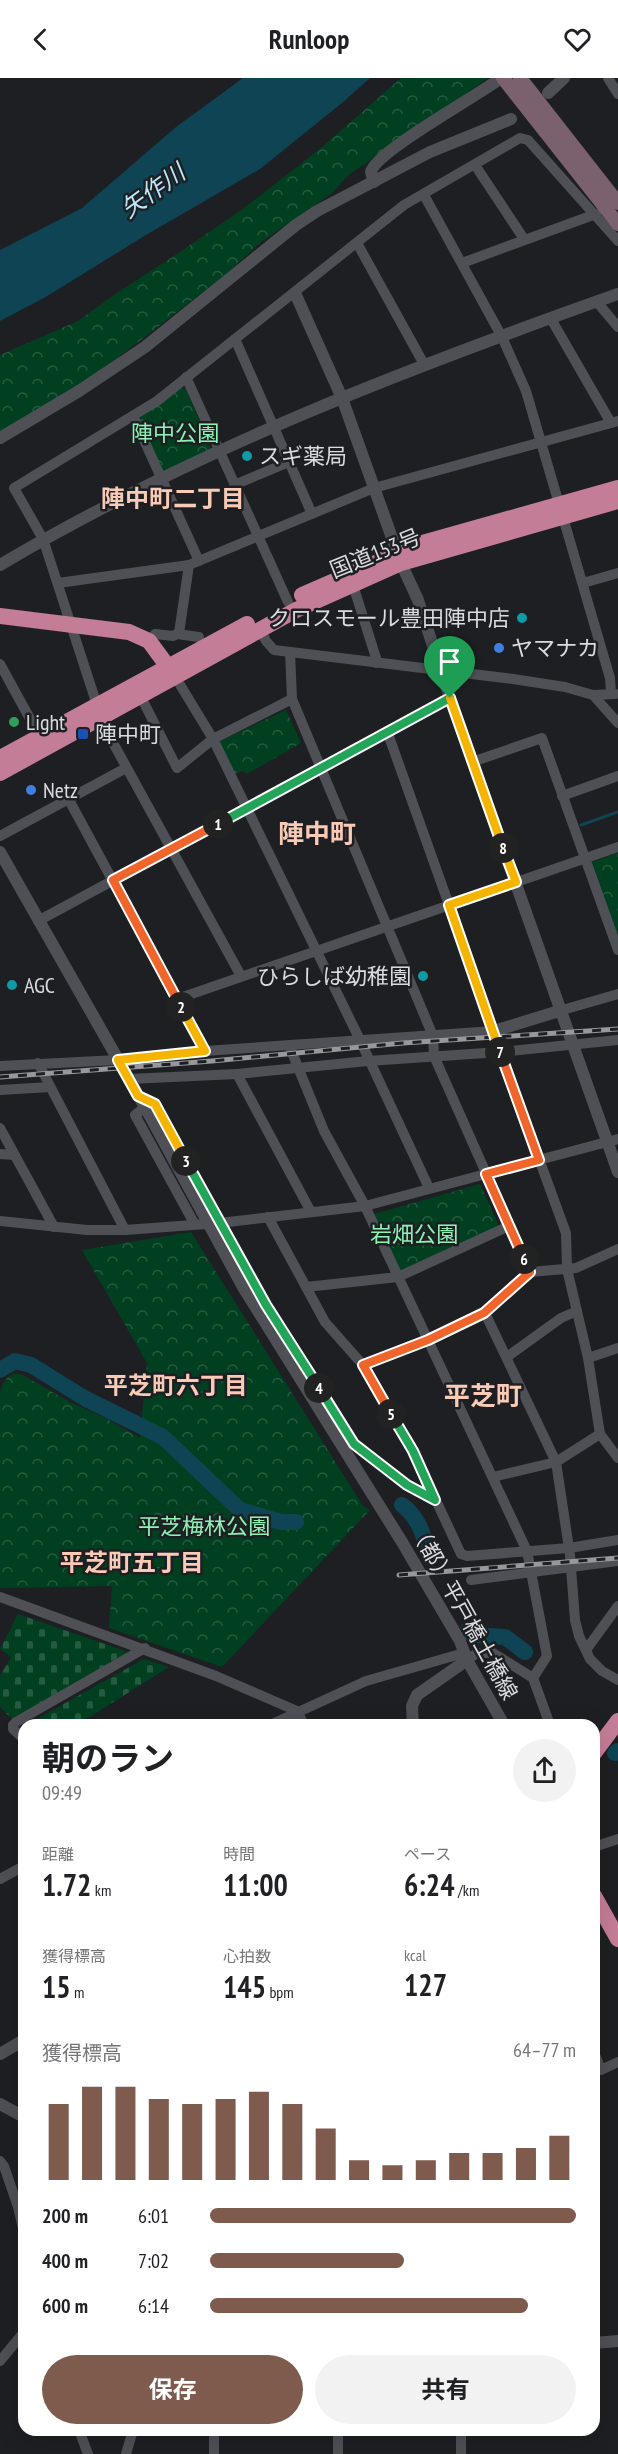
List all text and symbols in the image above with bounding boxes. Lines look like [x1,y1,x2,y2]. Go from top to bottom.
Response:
text: Runloop [269,22,349,56]
icon: back [24,23,57,56]
icon: heart [561,23,594,56]
water label: 矢作川 [114,155,193,224]
park label: 陣中公園 [131,419,219,447]
place label: スギ薬局 [259,442,347,470]
marker: スギ薬局 [240,449,254,463]
district label: 陣中町二丁目 [101,483,245,514]
street label: 国道153号 [325,522,425,584]
place label: クロスモール豊田陣中店 [268,604,510,632]
marker: クロスモール豊田陣中店 [515,611,529,625]
place label: ヤマナカ [511,634,599,662]
pin [424,636,475,698]
marker: ヤマナカ [492,641,506,655]
icon: arrive [433,645,466,678]
place label: Light [26,708,65,736]
marker: Light [7,715,21,729]
place label: 陣中町 [95,720,161,748]
marker: 陣中町 [76,727,90,741]
place label: Netz [43,776,78,804]
marker: Netz [24,783,38,797]
pin: 1 [203,809,233,839]
text: 1 [214,814,222,834]
district label: 陣中町 [278,817,356,850]
pin: 8 [488,833,518,863]
text: 8 [499,838,507,858]
place label: ひらしば幼稚園 [257,962,411,990]
marker: ひらしば幼稚園 [416,969,430,983]
place label: AGC [24,971,55,999]
marker: AGC [5,978,19,992]
pin: 2 [166,992,196,1022]
text: 2 [177,997,185,1017]
pin: 7 [485,1037,515,1067]
text: 7 [496,1042,504,1062]
pin: 3 [171,1146,201,1176]
text: 3 [182,1151,190,1171]
park label: 岩畑公園 [370,1220,458,1248]
pin: 6 [509,1244,539,1274]
text: 6 [520,1249,528,1269]
district label: 平芝町六丁目 [104,1370,248,1401]
pin: 4 [304,1373,334,1403]
text: 4 [315,1378,323,1398]
district label: 平芝町 [444,1379,522,1412]
pin: 5 [376,1399,406,1429]
text: 5 [387,1404,395,1424]
park label: 平芝梅林公園 [138,1512,270,1540]
street label: （都）平戸橋土橋線 [404,1518,524,1704]
district label: 平芝町五丁目 [60,1547,204,1578]
text: 朝のラン [42,1736,174,1779]
button: share [513,1739,576,1802]
text: 09:49 [42,1780,82,1806]
text: 距離 [42,1844,74,1864]
text: 時間 [223,1844,255,1864]
text: ペース [404,1844,451,1864]
text: 1.72 [42,1865,91,1904]
text: 11:00 [223,1865,288,1904]
text: 6:24 [404,1865,455,1904]
text: km [91,1880,111,1900]
text: /km [455,1880,479,1900]
text: kcal [404,1945,426,1965]
text: 獲得標高 [42,1946,106,1966]
text: 心拍数 [223,1946,271,1966]
text: 127 [404,1965,447,2004]
text: 15 [42,1967,71,2006]
text: 145 [223,1967,266,2006]
text: m [71,1982,85,2002]
text: bpm [266,1982,294,2002]
text: 64–77 m [513,2037,576,2063]
text: 獲得標高 [42,2040,122,2066]
text: 200 m [42,2203,88,2229]
text: 6:01 [138,2203,169,2229]
text: 400 m [42,2248,88,2274]
text: 7:02 [138,2248,169,2274]
text: 600 m [42,2293,88,2319]
text: 6:14 [138,2293,169,2319]
button: 保存 [42,2355,303,2424]
button: 共有 [315,2355,576,2424]

